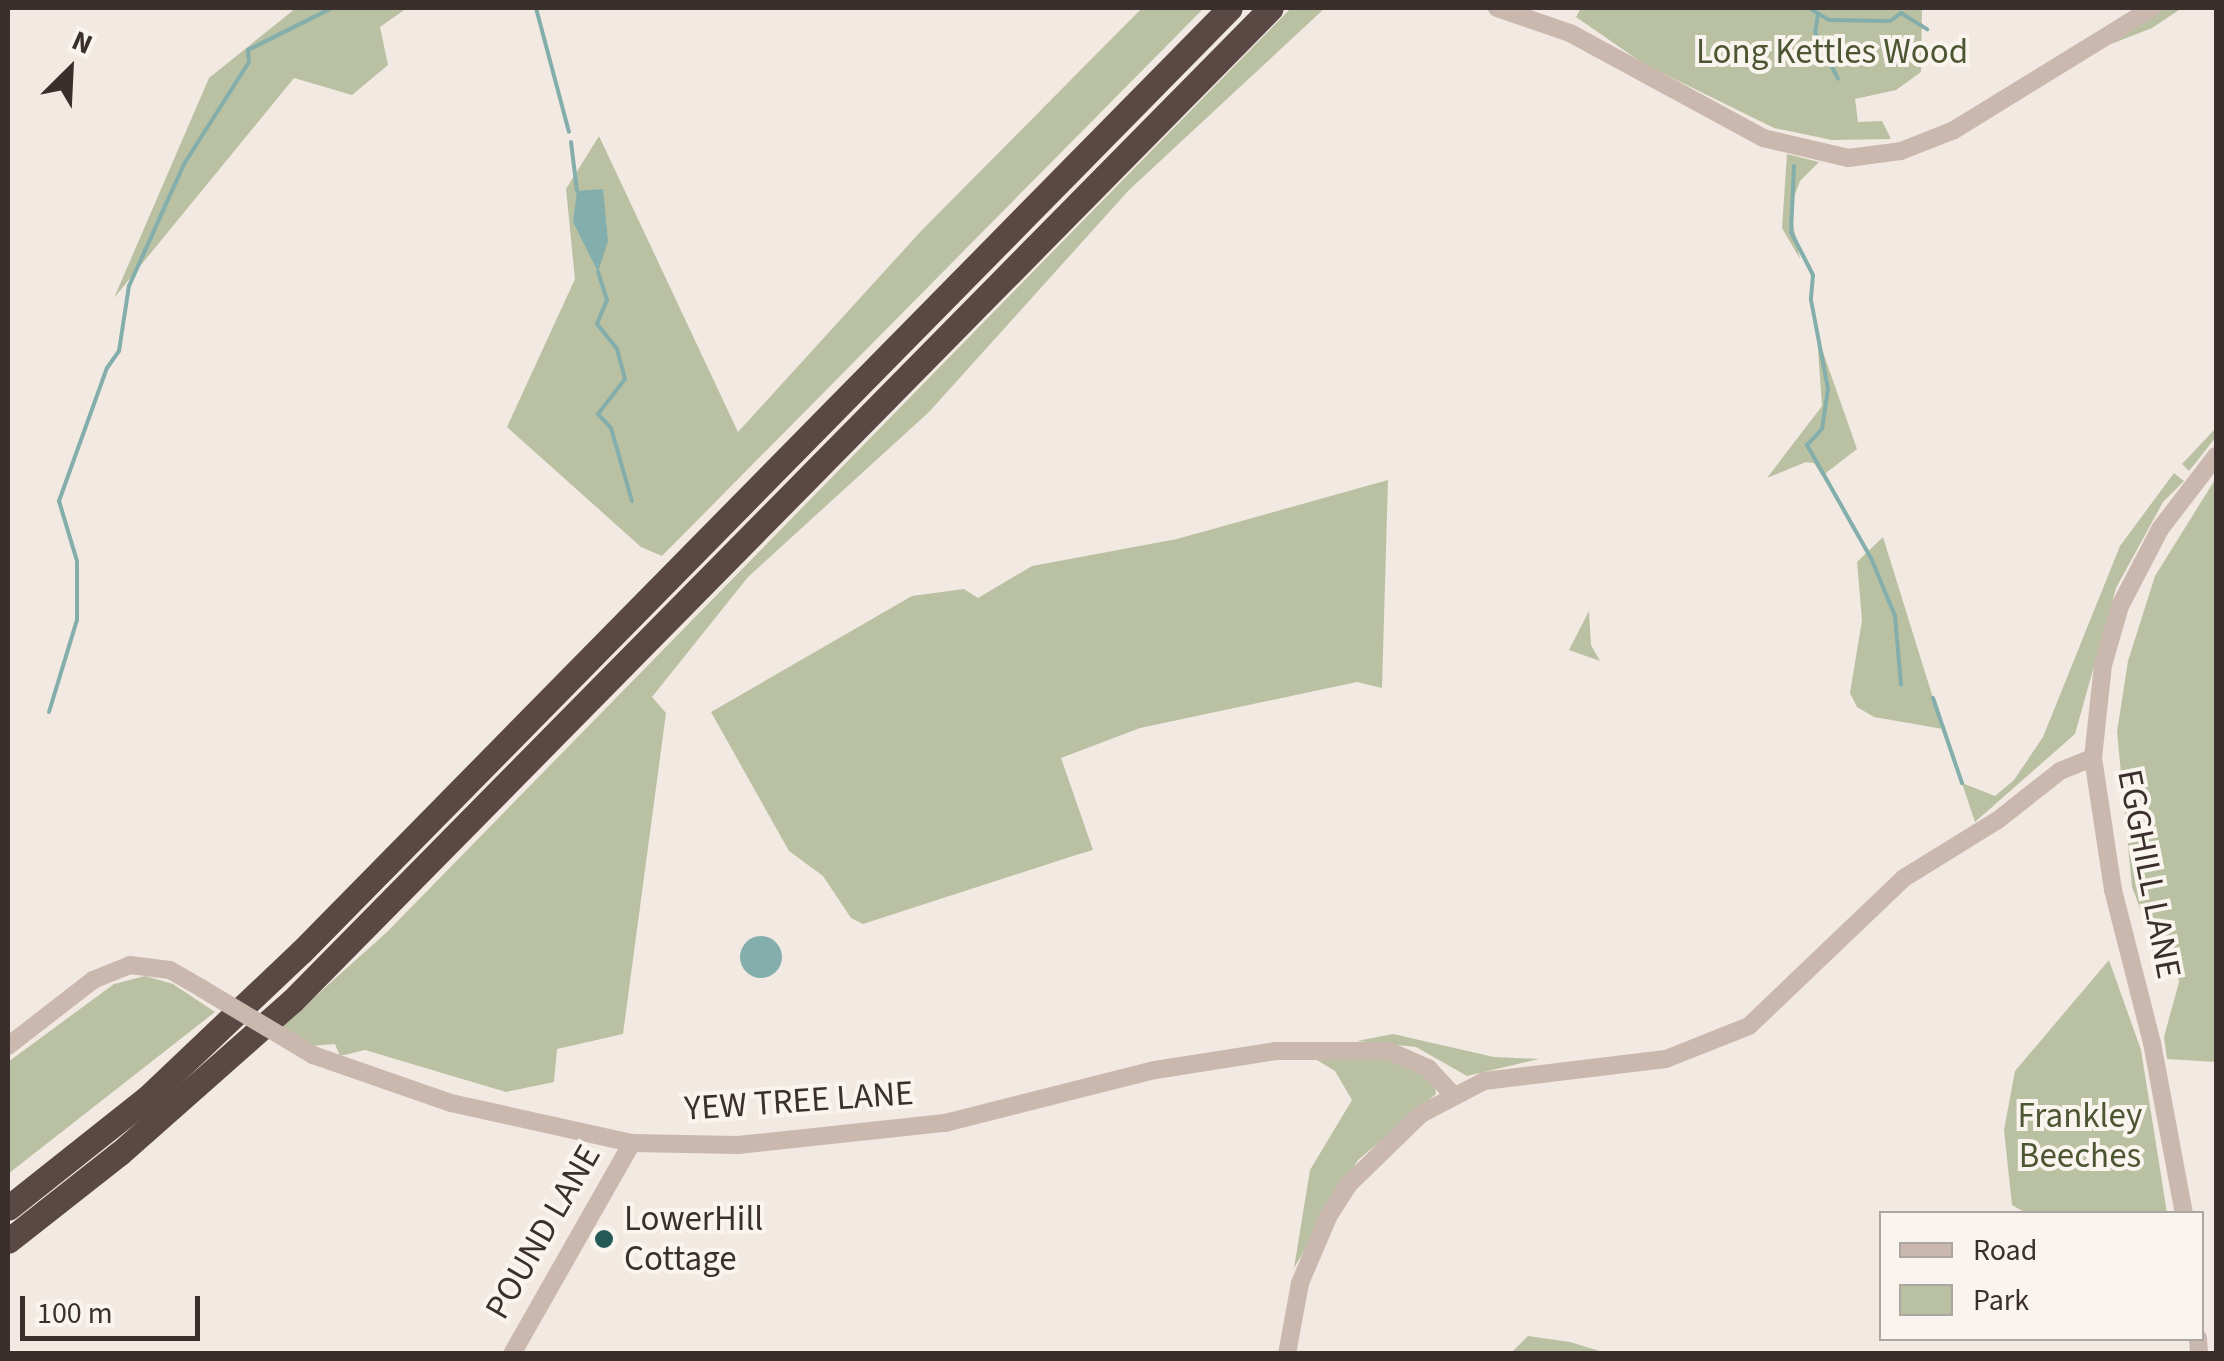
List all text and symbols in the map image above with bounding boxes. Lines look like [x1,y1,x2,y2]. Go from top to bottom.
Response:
north arrow [20,20,120,120]
text: N [66,21,99,65]
park label: Long Kettles Wood [1696,31,1968,73]
street label: EGGHILL LANE [2108,766,2190,982]
street label: YEW TREE LANE [683,1072,915,1130]
park label: Frankley Beeches [2018,1095,2142,1177]
street label: POUND LANE [476,1137,610,1327]
place label: LowerHill Cottage [624,1198,763,1280]
legend [1879,1211,2204,1341]
marker: LowerHill Cottage [593,1228,615,1250]
text: Road [1973,1229,2037,1272]
scale bar [25,1276,205,1338]
text: Park [1973,1279,2029,1322]
text: 100 m [37,1292,113,1335]

